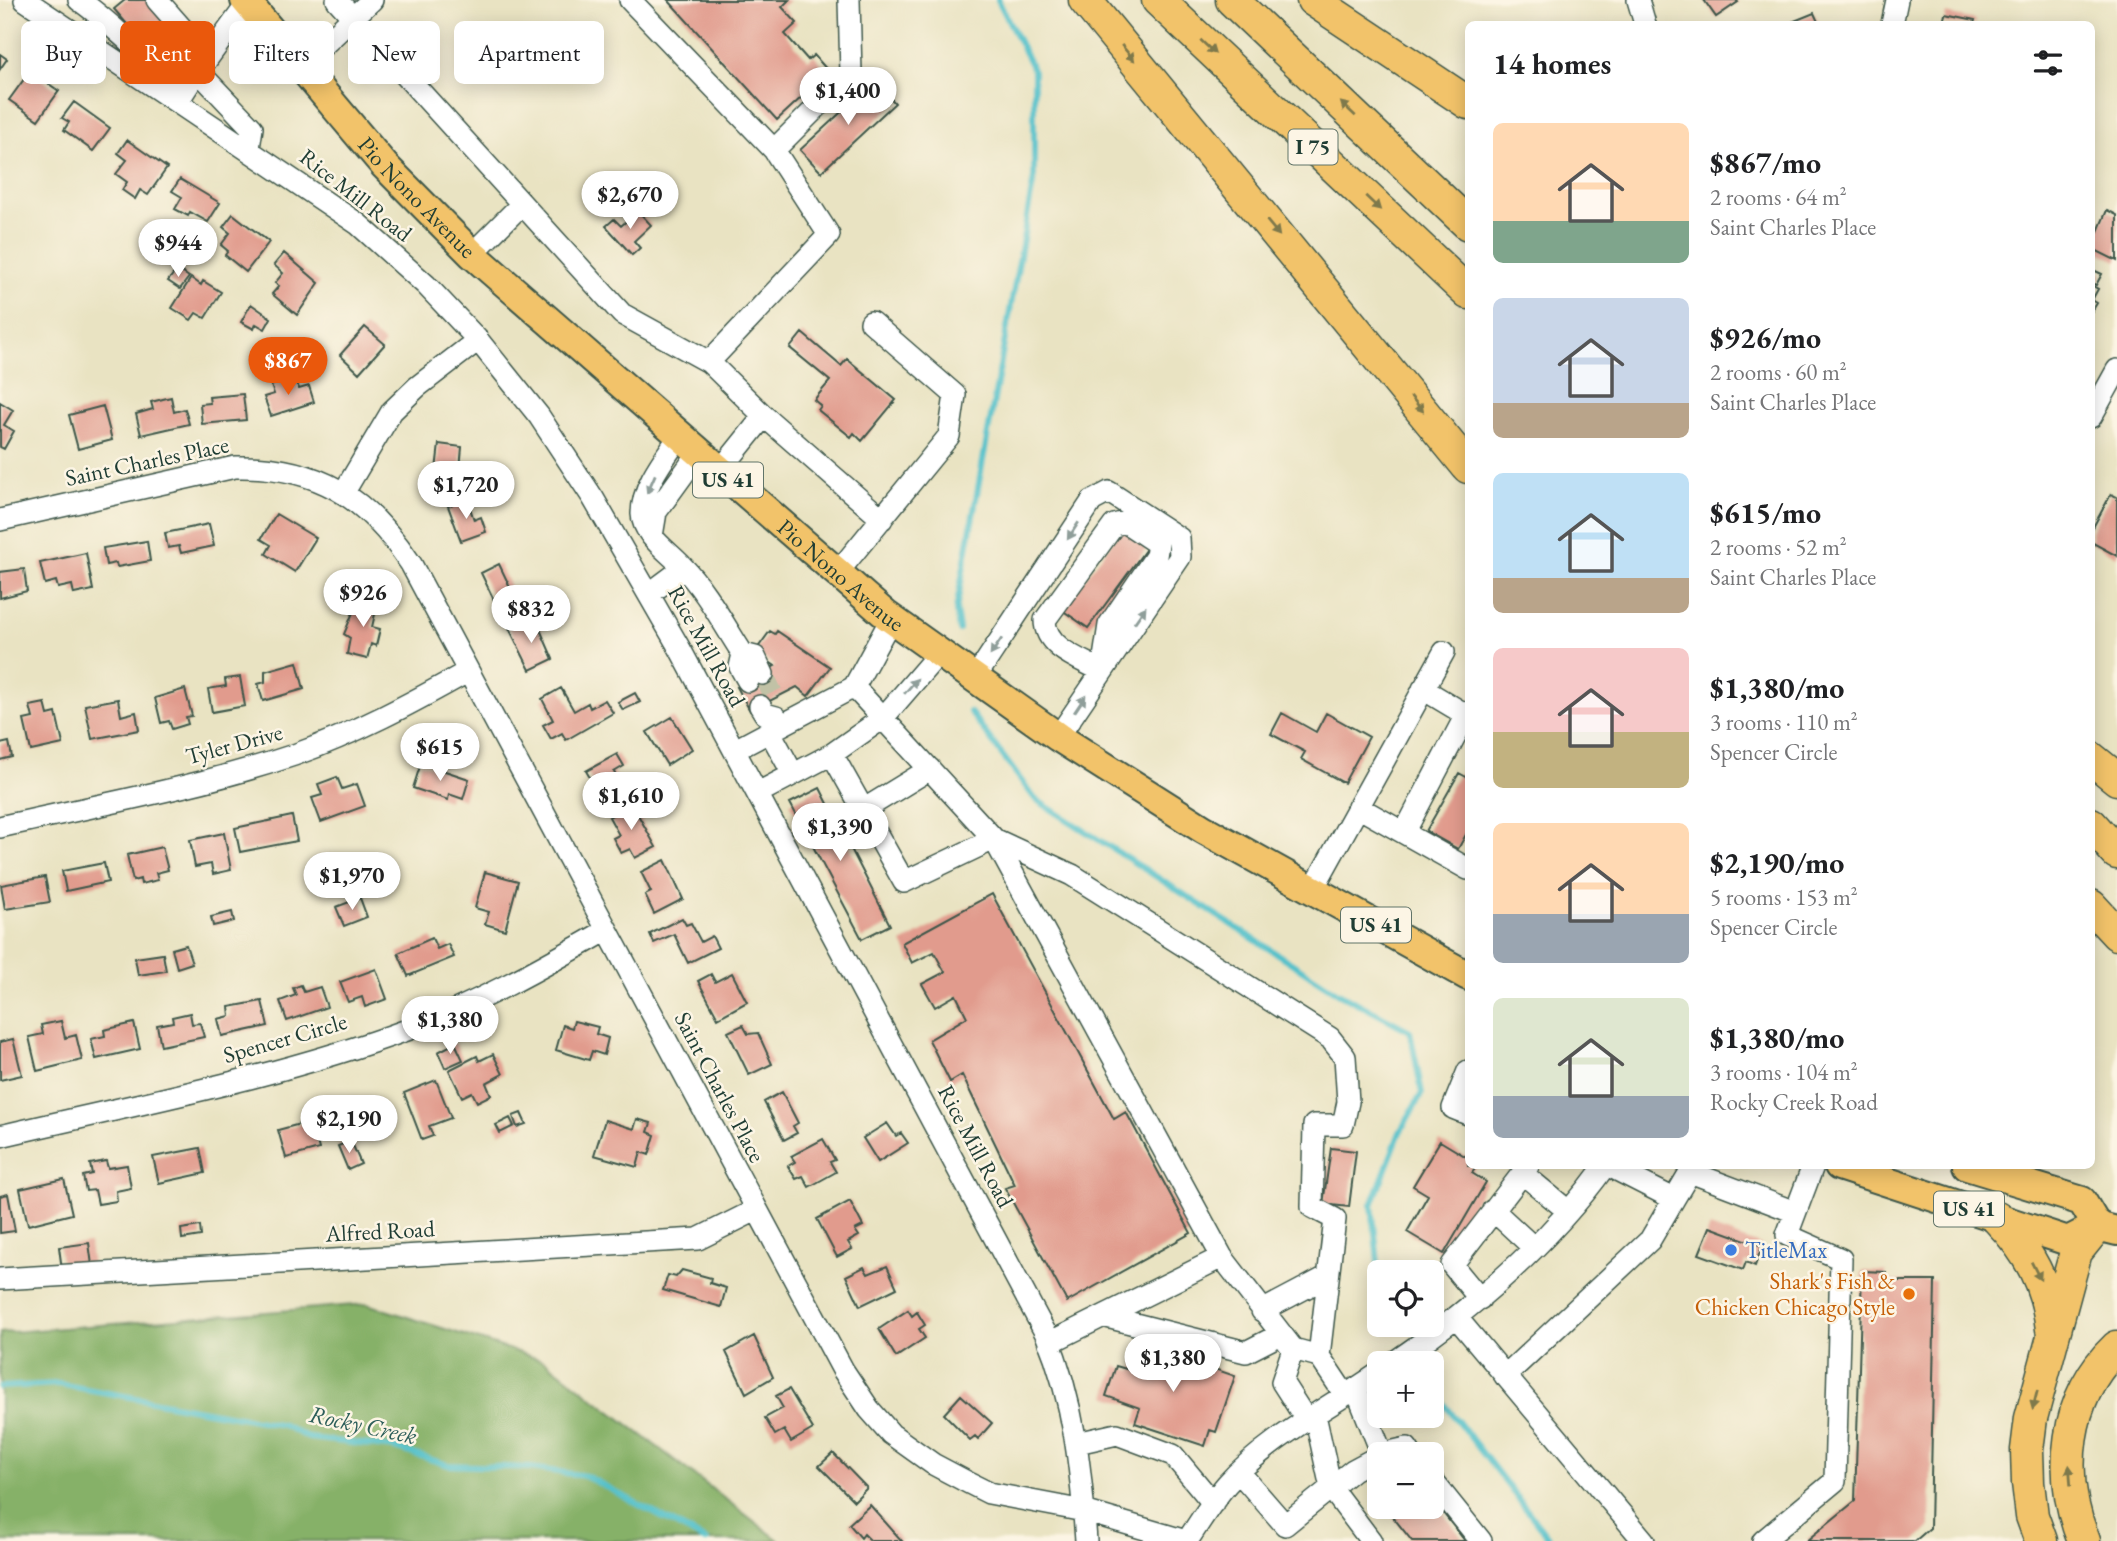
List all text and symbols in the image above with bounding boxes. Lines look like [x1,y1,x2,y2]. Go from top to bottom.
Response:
chip: Buy [21,21,106,84]
chip: Rent [120,21,215,84]
chip: Filters [229,21,334,84]
chip: New [348,21,440,84]
chip: Apartment [454,21,604,84]
one-way arrow [1199,39,1216,55]
one-way arrow [1120,44,1135,61]
text: 14 homes [1493,44,1611,83]
icon: filters [2029,44,2067,82]
pin: $1,400 [791,68,905,127]
text: $1,400 [816,75,880,105]
one-way arrow [1339,101,1356,118]
street label: Pio Nono Avenue [351,130,483,265]
road number: I 75 [1288,130,1338,164]
street label: Rice Mill Road [294,142,419,248]
text: $867/mo [1710,143,1821,182]
icon: home [1549,151,1633,235]
pin: $2,670 [573,172,687,231]
text: $2,670 [598,179,662,209]
text: 2 rooms · 64 m² [1710,182,1847,212]
one-way arrow [1364,195,1382,211]
text: Saint Charles Place [1710,212,1876,242]
pin: $944 [137,219,219,279]
one-way arrow [1265,219,1280,237]
text: $944 [154,227,202,257]
text: $926/mo [1710,318,1821,357]
icon: home [1549,326,1633,410]
pin: $867 [247,338,329,397]
text: $867 [264,345,312,375]
text: 2 rooms · 60 m² [1710,357,1847,387]
text: Saint Charles Place [1710,387,1876,417]
one-way arrow [1409,396,1424,413]
street label: Saint Charles Place [63,429,231,493]
pin: $1,720 [409,462,523,521]
road number: US 41 [693,462,763,498]
text: $1,720 [434,469,498,499]
one-way arrow [645,474,656,495]
text: $615/mo [1710,493,1821,532]
icon: home [1549,501,1633,585]
street label: Pio Nono Avenue [771,512,910,638]
one-way arrow [1066,521,1079,541]
text: 2 rooms · 52 m² [1710,532,1847,562]
text: Saint Charles Place [1710,562,1876,592]
pin: $926 [322,570,404,629]
text: $926 [339,577,387,607]
street label: Rice Mill Road [661,580,753,712]
pin: $832 [490,586,572,645]
text: $832 [507,593,555,623]
one-way arrow [1133,606,1147,624]
one-way arrow [989,638,1002,657]
text: $1,380/mo [1710,668,1844,707]
icon: home [1549,676,1633,760]
one-way arrow [903,677,918,694]
one-way arrow [1073,695,1087,713]
text: 3 rooms · 110 m² [1710,707,1858,737]
street label: Tyler Drive [182,717,286,771]
pin: $615 [399,724,481,783]
text: $615 [416,731,464,761]
text: Spencer Circle [1710,737,1837,767]
pin: $1,610 [574,772,688,832]
text: $1,610 [599,780,663,810]
pin: $1,390 [783,804,897,863]
text: $1,390 [808,811,872,841]
text: $2,190/mo [1710,843,1844,882]
icon: home [1549,851,1633,935]
pin: $1,970 [295,852,409,912]
text: $1,970 [320,860,384,890]
text: 5 rooms · 153 m² [1710,882,1858,912]
road number: US 41 [1341,908,1411,942]
text: Spencer Circle [1710,912,1837,942]
pin: $1,380 [393,996,507,1056]
text: $1,380 [418,1004,482,1034]
street label: Spencer Circle [220,1006,350,1070]
street label: Saint Charles Place [668,1007,772,1167]
text: $1,380/mo [1710,1018,1844,1057]
icon: home [1549,1026,1633,1110]
text: 3 rooms · 104 m² [1710,1057,1858,1087]
street label: Rice Mill Road [931,1080,1021,1213]
text: Rocky Creek Road [1710,1087,1878,1117]
pin: $2,190 [292,1096,406,1155]
text: $2,190 [317,1103,381,1133]
road number: US 41 [1934,1192,2004,1226]
street label: Alfred Road [324,1213,436,1249]
place label: TitleMax [1745,1235,1827,1265]
marker: TitleMax [1723,1242,1739,1258]
map controls [1367,1260,1444,1519]
button: locate [1367,1260,1444,1337]
one-way arrow [2031,1261,2042,1281]
place label: Shark's Fish & Chicken Chicago Style [1695,1266,1895,1322]
marker: Shark's Fish & Chicken Chicago Style [1901,1286,1917,1302]
pin: $1,380 [1116,1334,1230,1394]
text: $1,380 [1141,1342,1205,1372]
button: + [1367,1351,1444,1428]
one-way arrow [2029,1389,2040,1411]
water label: Rocky Creek [307,1398,420,1451]
button: − [1367,1442,1444,1519]
one-way arrow [2064,1464,2075,1486]

